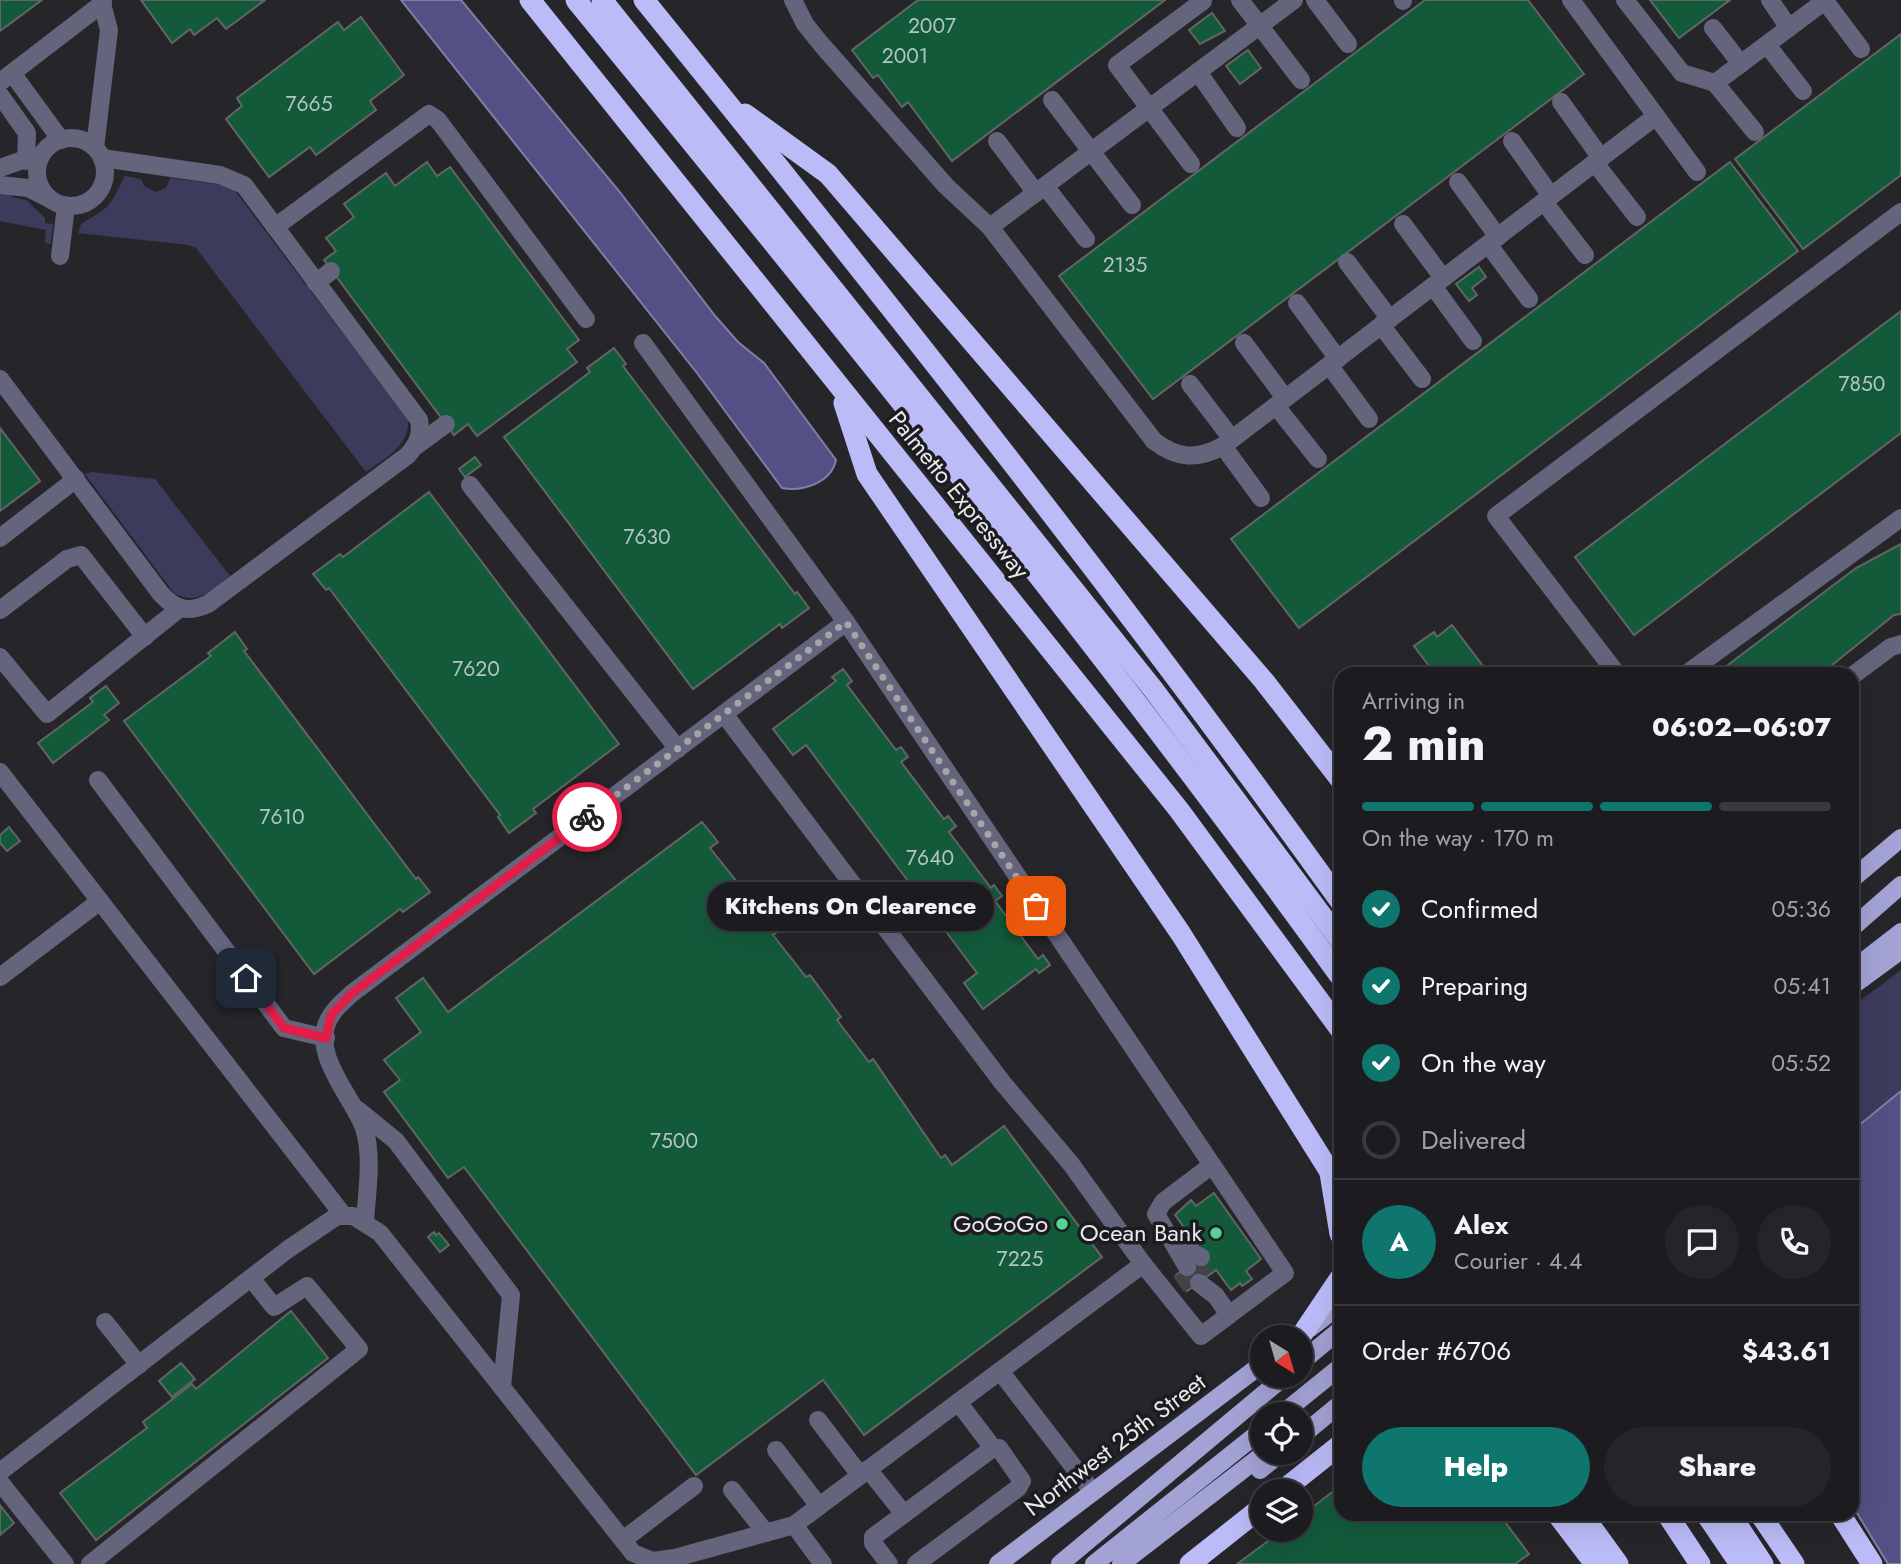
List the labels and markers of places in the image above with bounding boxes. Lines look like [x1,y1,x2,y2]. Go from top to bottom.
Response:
pin [1006,876,1066,936]
callout: Kitchens On Clearence [707,881,994,930]
pin [216,948,276,1008]
place label: GoGoGo [953,1206,1048,1241]
place label: Ocean Bank [1080,1215,1202,1250]
marker: GoGoGo [1054,1216,1070,1232]
marker: Ocean Bank [1208,1225,1224,1241]

